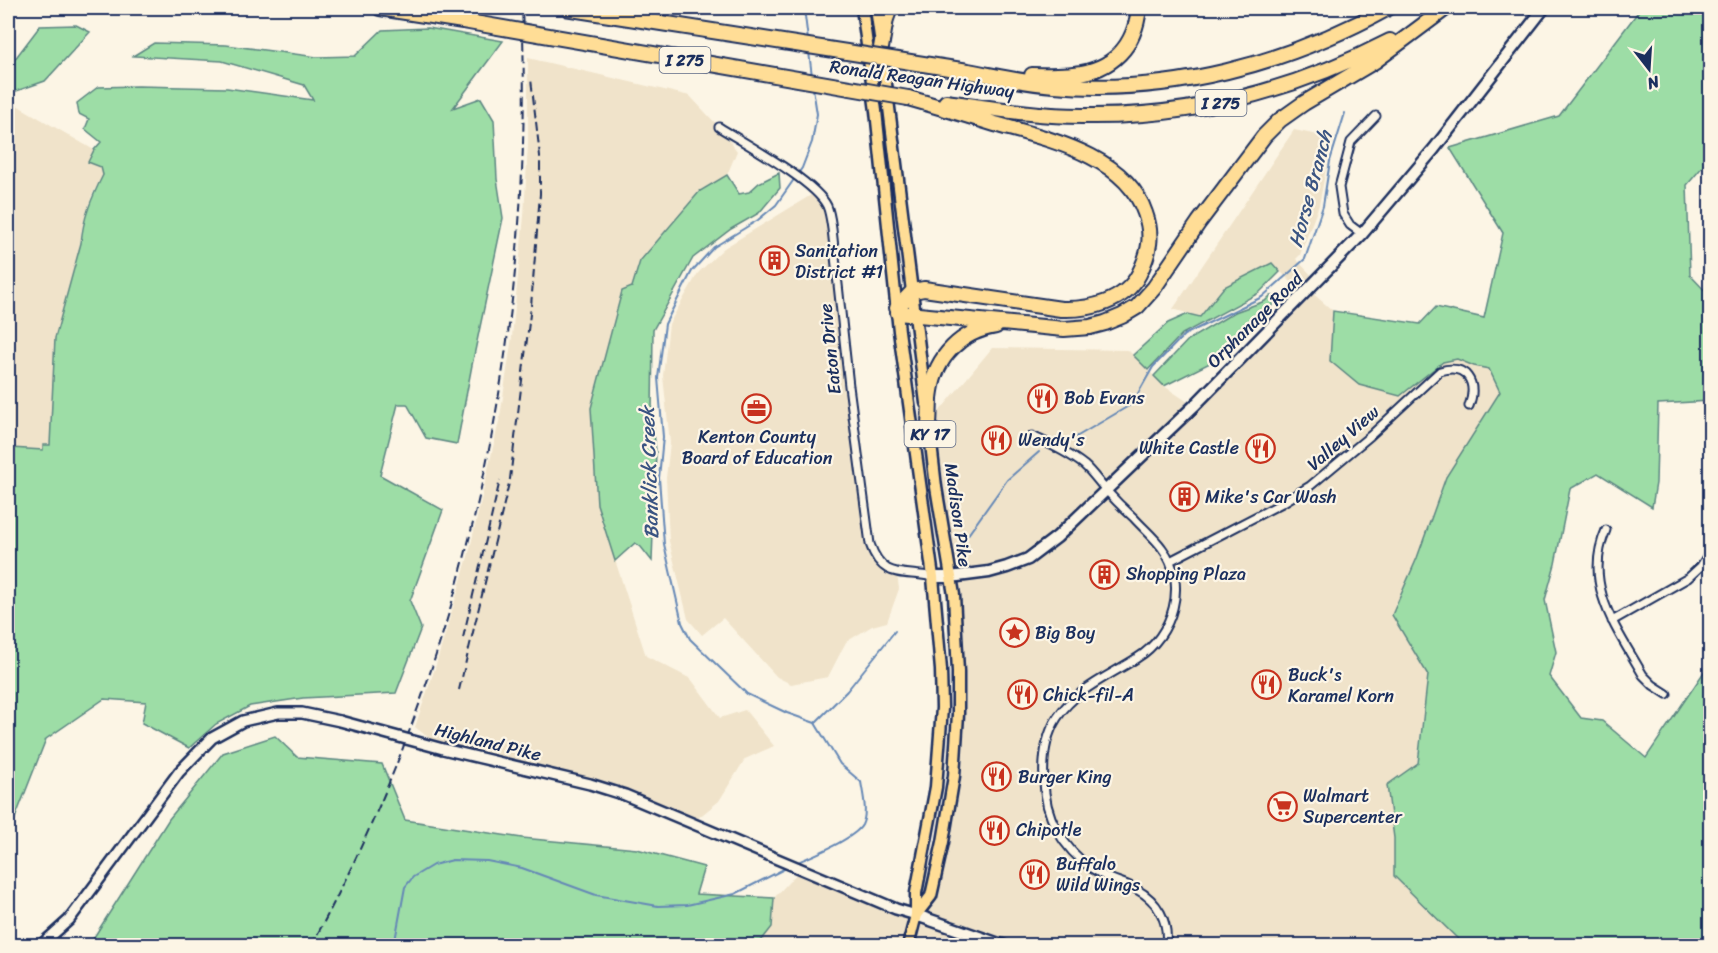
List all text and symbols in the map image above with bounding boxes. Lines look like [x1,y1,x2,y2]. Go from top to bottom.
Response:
north arrow [1619,39,1679,99]
road number: I 275 [660,47,710,73]
street label: Ronald Reagan Highway [828,50,1017,108]
text: N [1643,67,1664,99]
road number: I 275 [1196,90,1246,116]
water label: Horse Branch [1278,125,1343,251]
place label: Sanitation District #1 [795,235,883,288]
building icon: Sanitation District #1 [758,245,790,277]
street label: Orphanage Road [1199,263,1312,376]
street label: Eaton Drive [809,302,851,396]
restaurant icon: Bob Evans [1027,382,1059,414]
place label: Bob Evans [1064,382,1145,414]
office icon: Kenton County Board of Education [741,392,773,424]
street label: Valley View [1299,397,1387,479]
water label: Banklick Creek [630,404,669,540]
place label: Kenton County Board of Education [682,421,833,474]
road number: KY 17 [904,421,956,447]
restaurant icon: Wendy's [981,424,1013,456]
place label: Wendy's [1018,424,1085,456]
place label: White Castle [1139,432,1239,464]
restaurant icon: White Castle [1244,432,1276,464]
street label: Madison Pike [935,461,981,569]
building icon: Mike's Car Wash [1168,481,1200,513]
place label: Mike's Car Wash [1205,481,1336,513]
building icon: Shopping Plaza [1089,558,1121,590]
place label: Shopping Plaza [1126,558,1246,590]
place icon: Big Boy [998,617,1030,649]
place label: Big Boy [1035,617,1096,649]
place label: Buck's Karamel Korn [1288,659,1394,712]
restaurant icon: Buck's Karamel Korn [1251,669,1283,701]
restaurant icon: Chick-fil-A [1006,679,1038,711]
place label: Chick-fil-A [1043,679,1134,711]
street label: Highland Pike [431,713,545,771]
restaurant icon: Burger King [981,761,1013,793]
place label: Burger King [1018,761,1112,793]
place label: Walmart Supercenter [1303,780,1404,833]
supermarket icon: Walmart Supercenter [1266,790,1298,822]
restaurant icon: Chipotle [979,814,1011,846]
place label: Chipotle [1016,814,1082,846]
place label: Buffalo Wild Wings [1056,848,1141,901]
restaurant icon: Buffalo Wild Wings [1019,858,1051,890]

